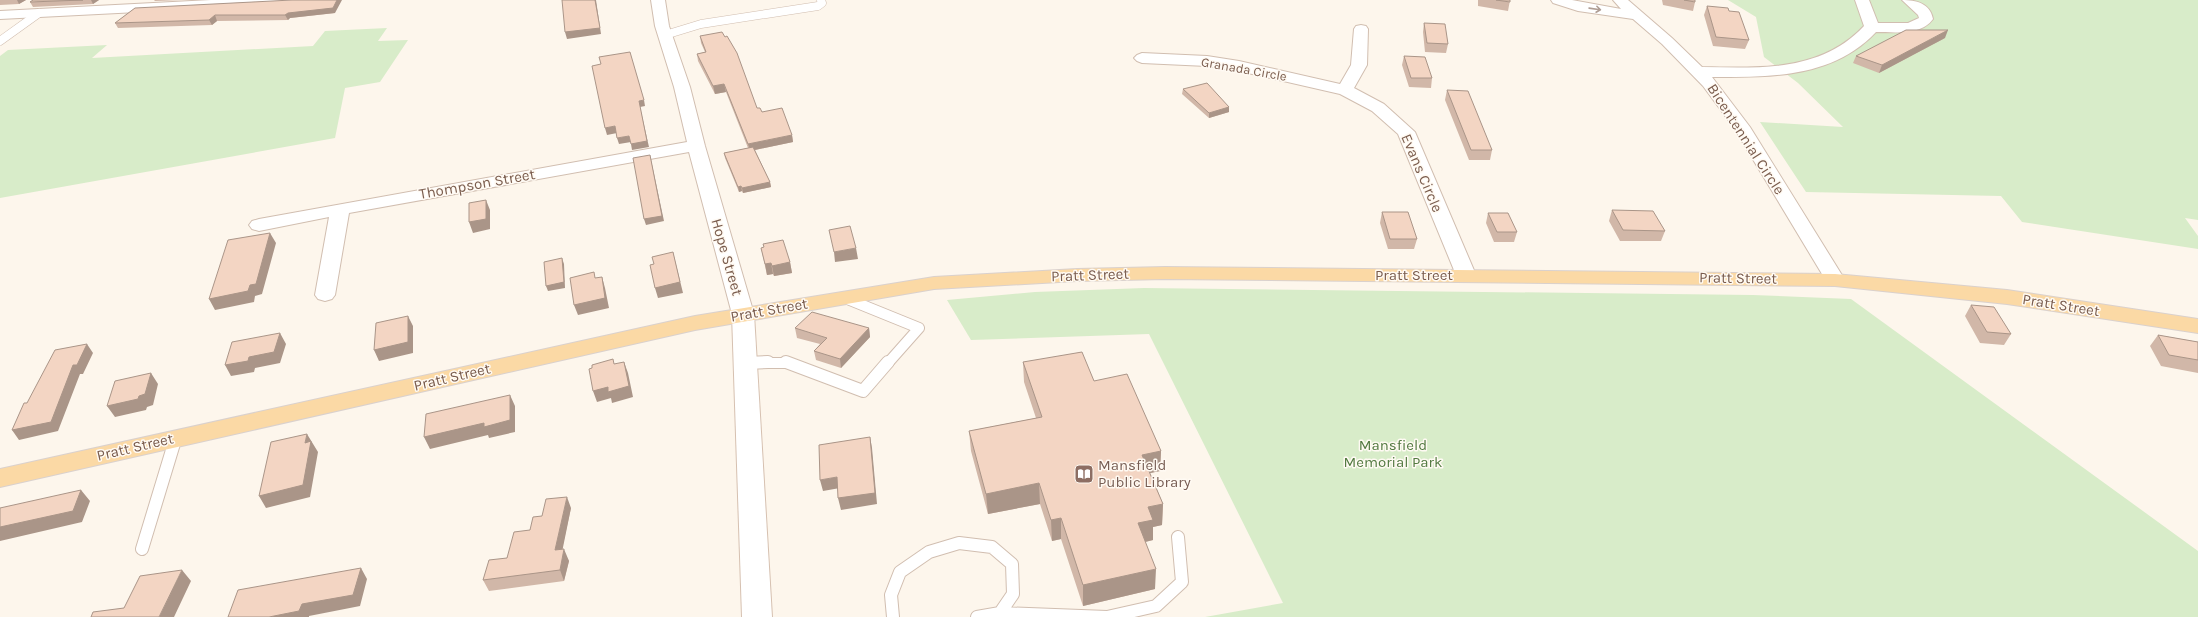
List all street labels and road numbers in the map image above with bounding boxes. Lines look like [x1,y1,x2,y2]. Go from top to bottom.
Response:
street label: Granada Circle [1200,54,1288,84]
street label: Bicentennial Circle [1703,80,1789,198]
street label: Evans Circle [1397,131,1447,215]
street label: Thompson Street [418,165,537,203]
street label: Hope Street [707,216,747,298]
street label: Pratt Street [1051,265,1130,285]
street label: Pratt Street [1375,266,1453,284]
street label: Pratt Street [1699,268,1778,288]
street label: Pratt Street [2021,290,2101,320]
street label: Pratt Street [729,294,809,326]
street label: Pratt Street [412,359,492,395]
street label: Pratt Street [95,429,175,465]

